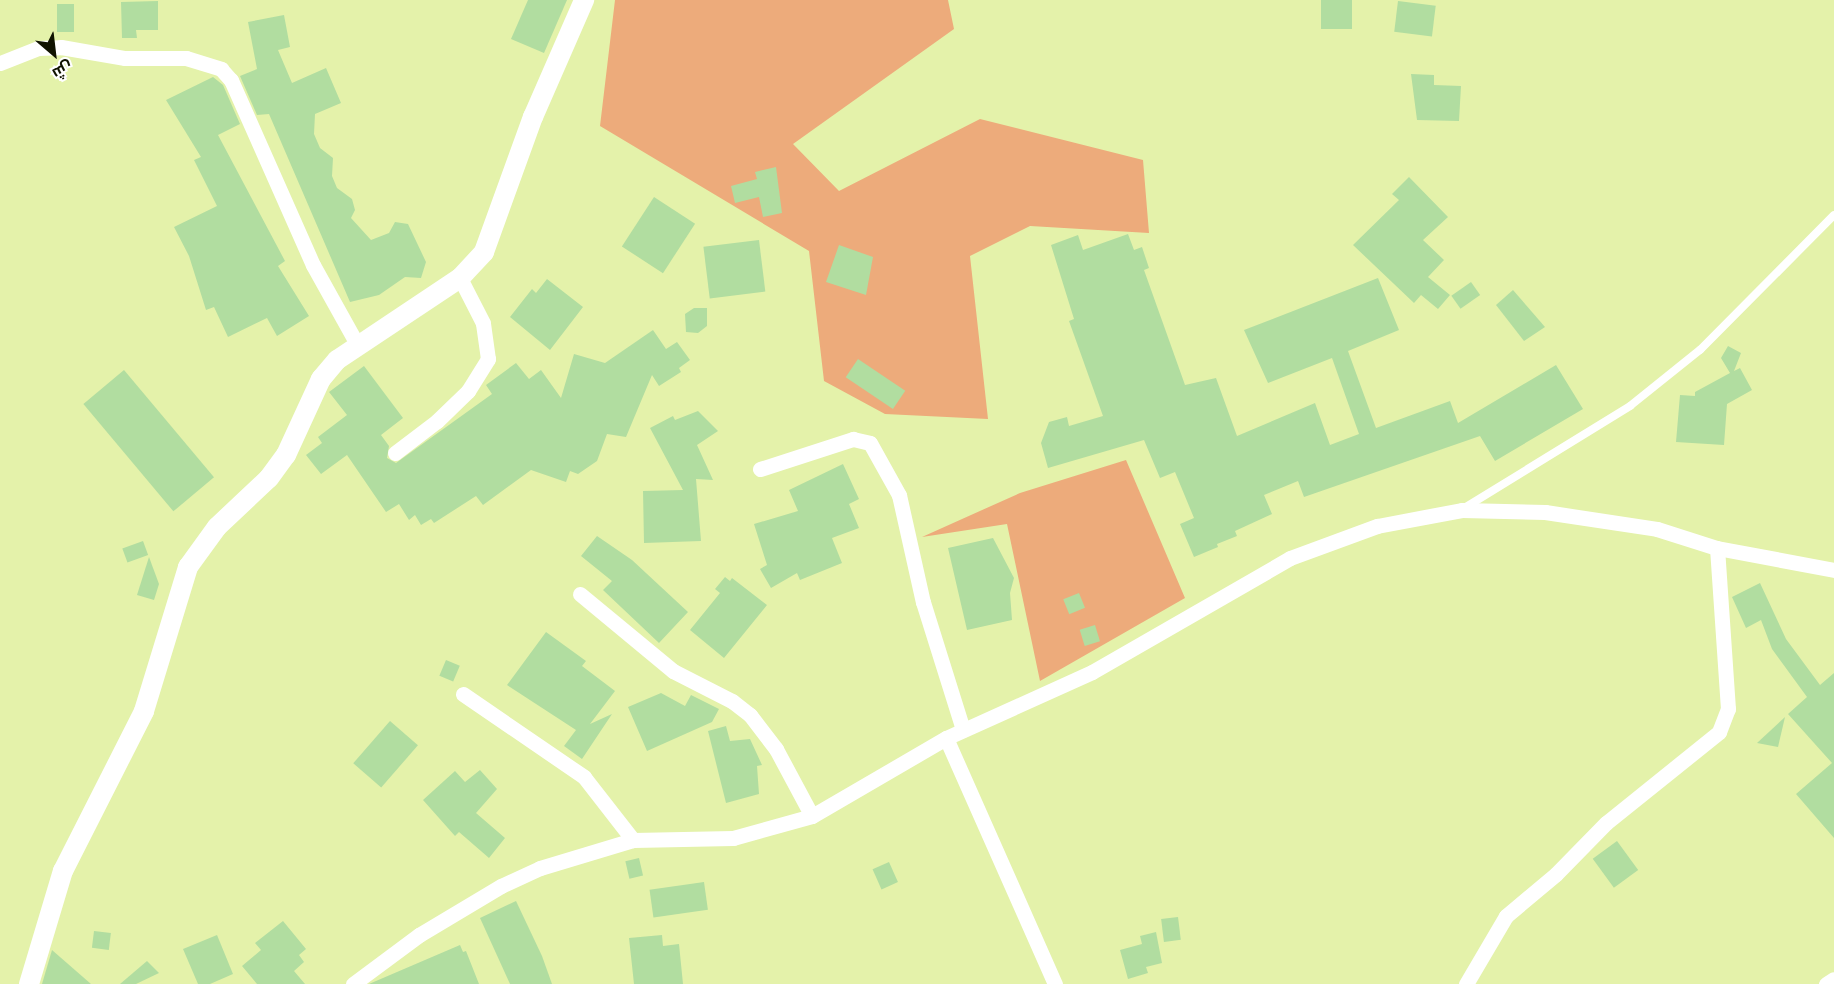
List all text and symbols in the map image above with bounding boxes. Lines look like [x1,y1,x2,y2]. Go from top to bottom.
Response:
north arrow [24,24,84,84]
text: ش [49,57,76,84]

